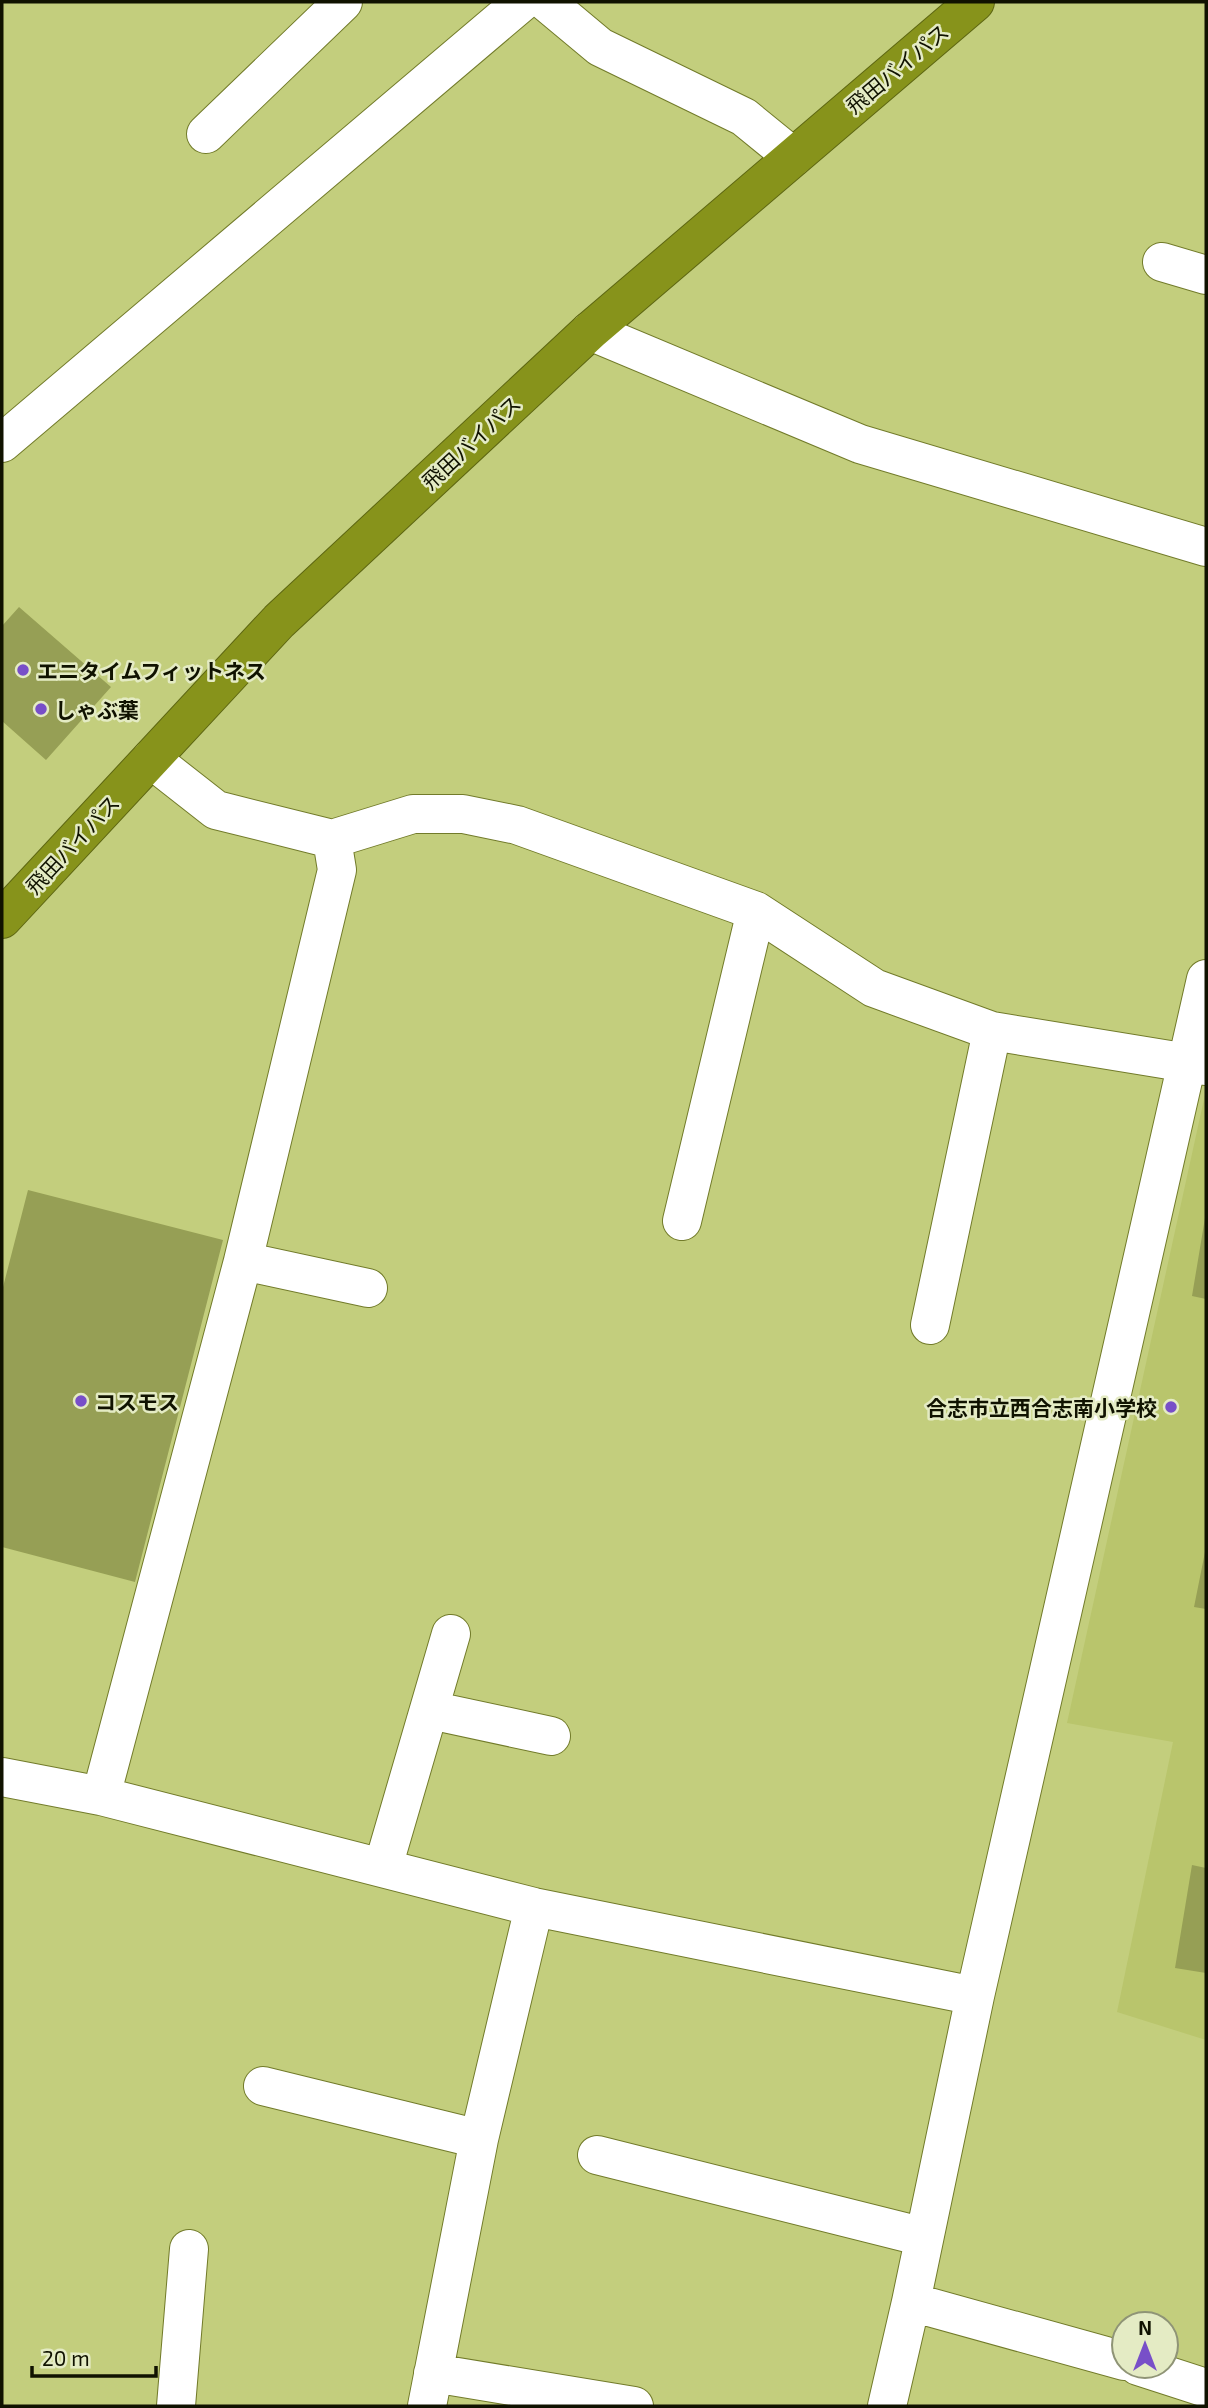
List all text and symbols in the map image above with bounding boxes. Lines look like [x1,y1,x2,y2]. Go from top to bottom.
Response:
street label: 飛田バイパス [841,18,953,118]
street label: 飛田バイパス [417,390,525,494]
place label: エニタイムフィットネス [37,658,266,683]
marker: エニタイムフィットネス [15,662,31,678]
place label: しゃぶ葉 [55,697,139,722]
marker: しゃぶ葉 [33,701,49,717]
street label: 飛田バイパス [20,790,124,898]
place label: コスモス [95,1389,179,1414]
marker: コスモス [73,1393,89,1409]
place label: 合志市立西合志南小学校 [926,1395,1157,1420]
marker: 合志市立西合志南小学校 [1163,1399,1179,1415]
north arrow [1110,2310,1180,2380]
text: N [1138,2316,1152,2339]
scale bar [32,2334,156,2378]
text: 20 m [42,2345,90,2370]

